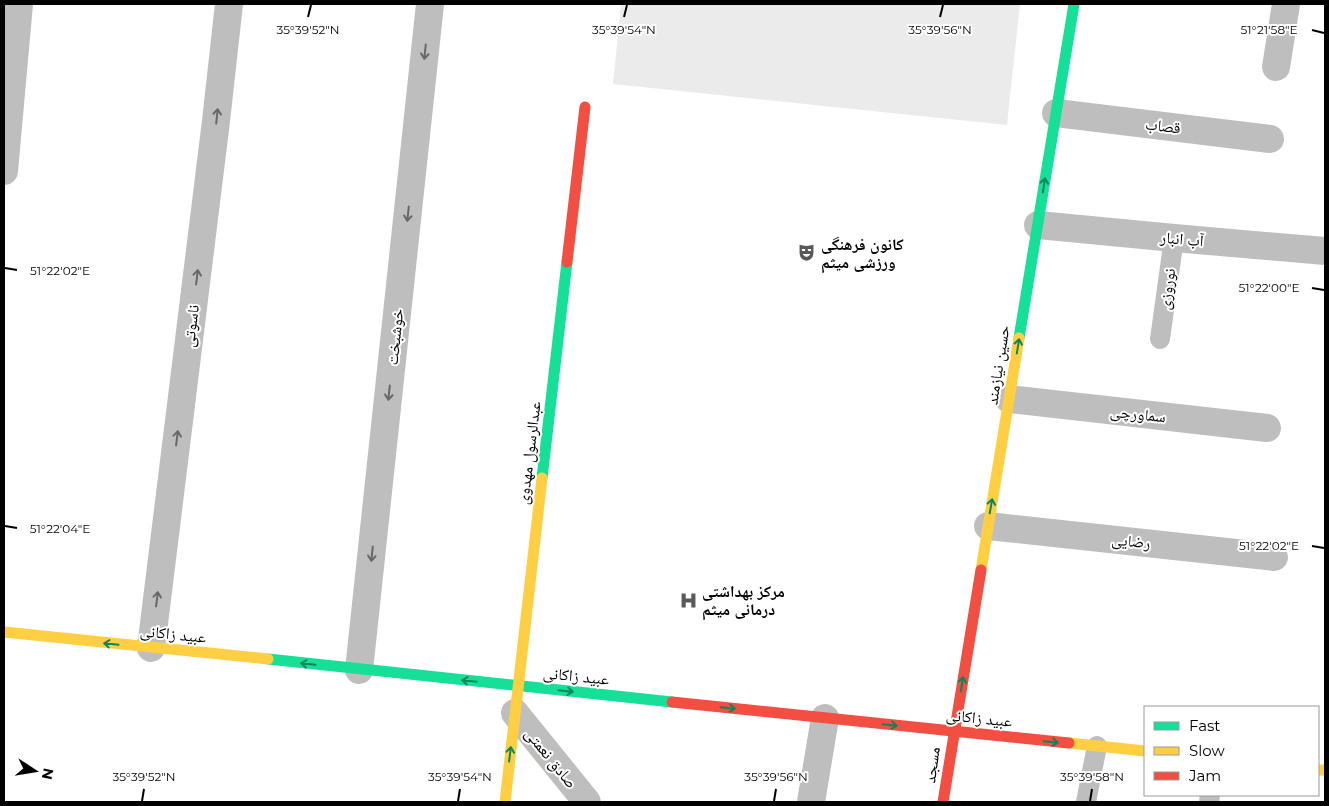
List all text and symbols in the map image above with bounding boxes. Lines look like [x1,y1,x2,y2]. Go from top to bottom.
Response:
text: 35°39'52"N [277,22,339,37]
text: 35°39'54"N [592,22,656,37]
text: 35°39'56"N [908,22,972,37]
text: 51°21'58"E [1240,22,1298,37]
one-way arrow [420,44,430,60]
one-way arrow [212,108,222,124]
street label: قصاب [1144,114,1182,138]
one-way arrow [1040,178,1050,194]
one-way arrow [403,206,413,222]
street label: آب انبار [1159,228,1205,250]
place label: کانون فرهنگی ورزشی میثم [821,235,904,274]
theatre icon: کانون فرهنگی ورزشی میثم [797,243,817,263]
text: 51°22'02"E [30,263,90,278]
street label: نوروزی [1155,267,1180,311]
one-way arrow [192,269,202,285]
text: 51°22'00"E [1238,280,1300,295]
street label: ناسوتی [179,304,204,349]
street label: خوشبخت [383,308,407,366]
street label: حسین نیازمند [982,324,1015,406]
one-way arrow [1013,338,1023,354]
one-way arrow [384,385,394,401]
street label: عبدالرسول مهدوی [513,400,546,506]
street label: سماورچی [1109,402,1167,427]
one-way arrow [172,430,182,446]
one-way arrow [987,498,997,514]
text: 51°22'04"E [30,521,90,536]
street label: رضایی [1110,529,1152,553]
text: 51°22'02"E [1239,538,1299,553]
one-way arrow [367,546,377,562]
place label: مرکز بهداشتی درمانی میثم [702,582,785,621]
hospital icon: مرکز بهداشتی درمانی میثم [678,590,698,610]
one-way arrow [152,592,162,608]
street label: عبید زاکانی [139,621,207,648]
one-way arrow [104,639,120,649]
one-way arrow [300,659,316,669]
street label: عبید زاکانی [542,663,610,690]
one-way arrow [462,676,478,686]
one-way arrow [957,676,967,692]
one-way arrow [558,687,574,696]
one-way arrow [720,703,736,713]
street label: عبید زاکانی [945,705,1013,732]
legend [1144,706,1319,796]
text: Fast [1189,716,1220,735]
one-way arrow [881,720,897,730]
street label: صادق نعمتی [520,724,581,793]
one-way arrow [1043,737,1059,747]
text: Slow [1189,741,1225,760]
north arrow [10,746,60,796]
one-way arrow [505,746,515,762]
street label: مسجد [920,746,944,784]
text: N [38,766,58,781]
text: Jam [1188,766,1221,785]
text: 35°39'52"N [113,769,175,784]
text: 35°39'54"N [428,769,492,784]
text: 35°39'56"N [744,769,808,784]
text: 35°39'58"N [1060,769,1124,784]

